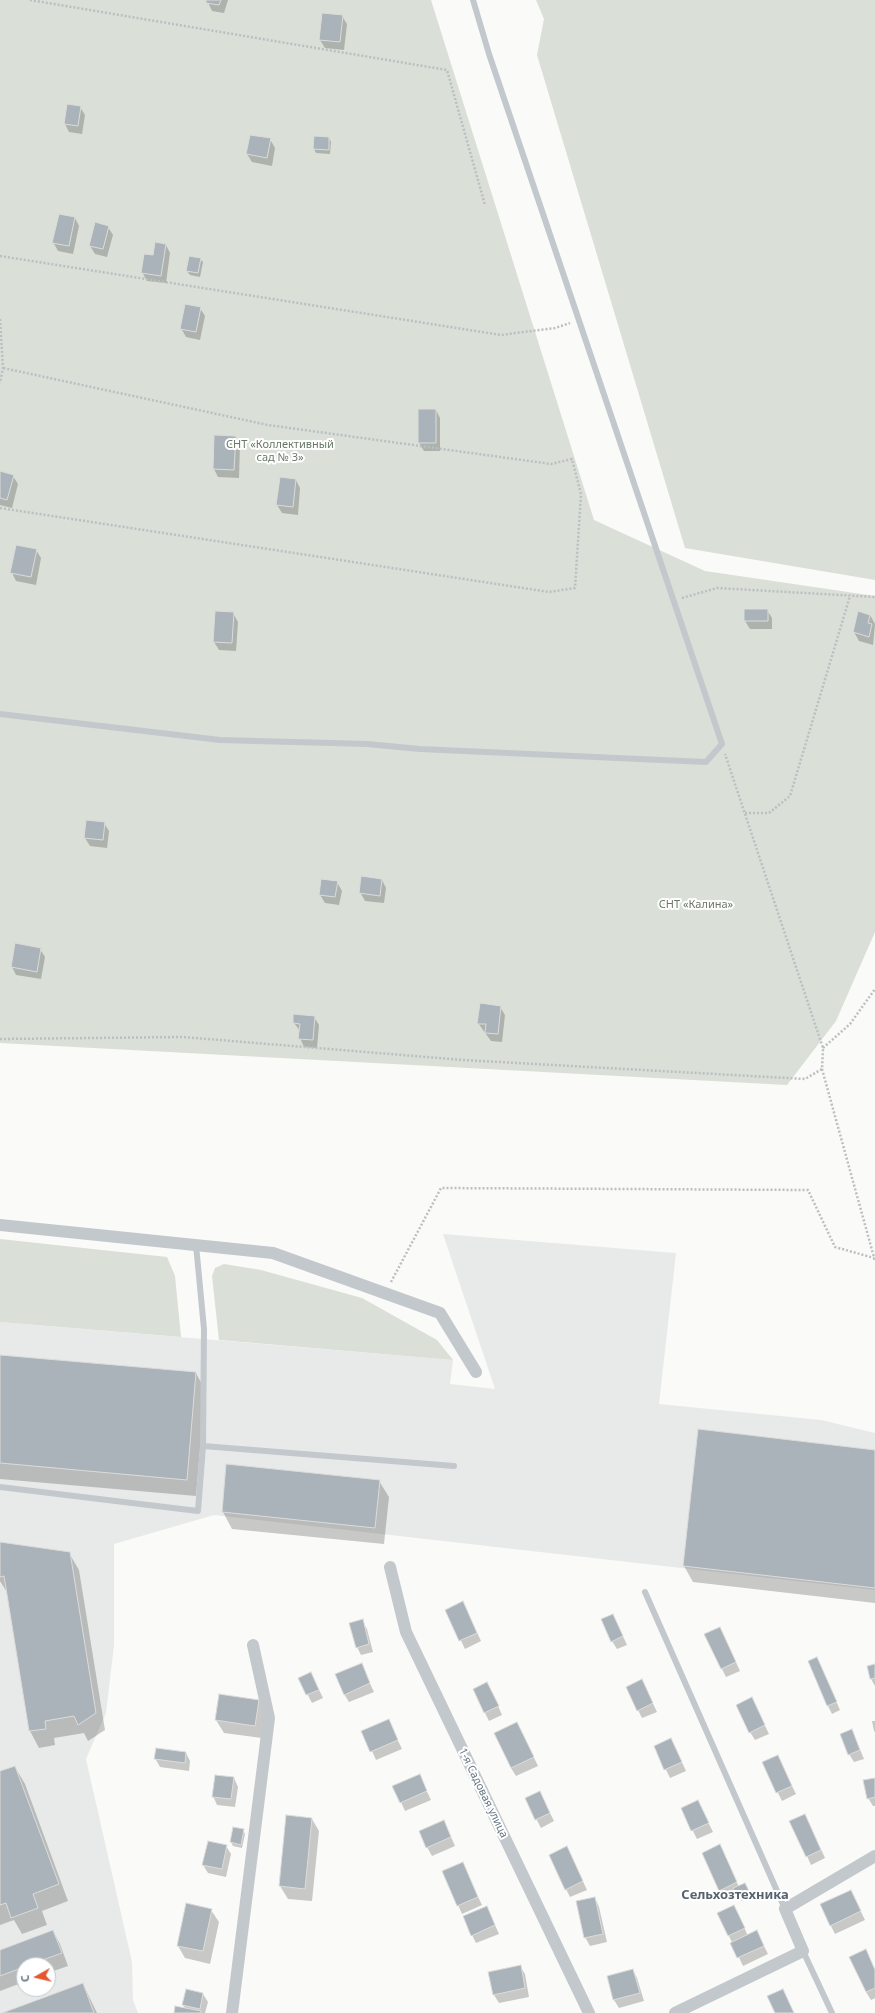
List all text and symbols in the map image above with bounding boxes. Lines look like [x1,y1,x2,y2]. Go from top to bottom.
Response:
park label: СНТ «Коллективный сад № 3» [226,438,334,464]
park label: СНТ «Калина» [659,898,733,912]
street label: 1-я Садовая улица [456,1746,510,1840]
district label: Сельхозтехника [681,1887,789,1903]
north arrow [16,1957,56,1997]
text: С [17,1974,33,1983]

